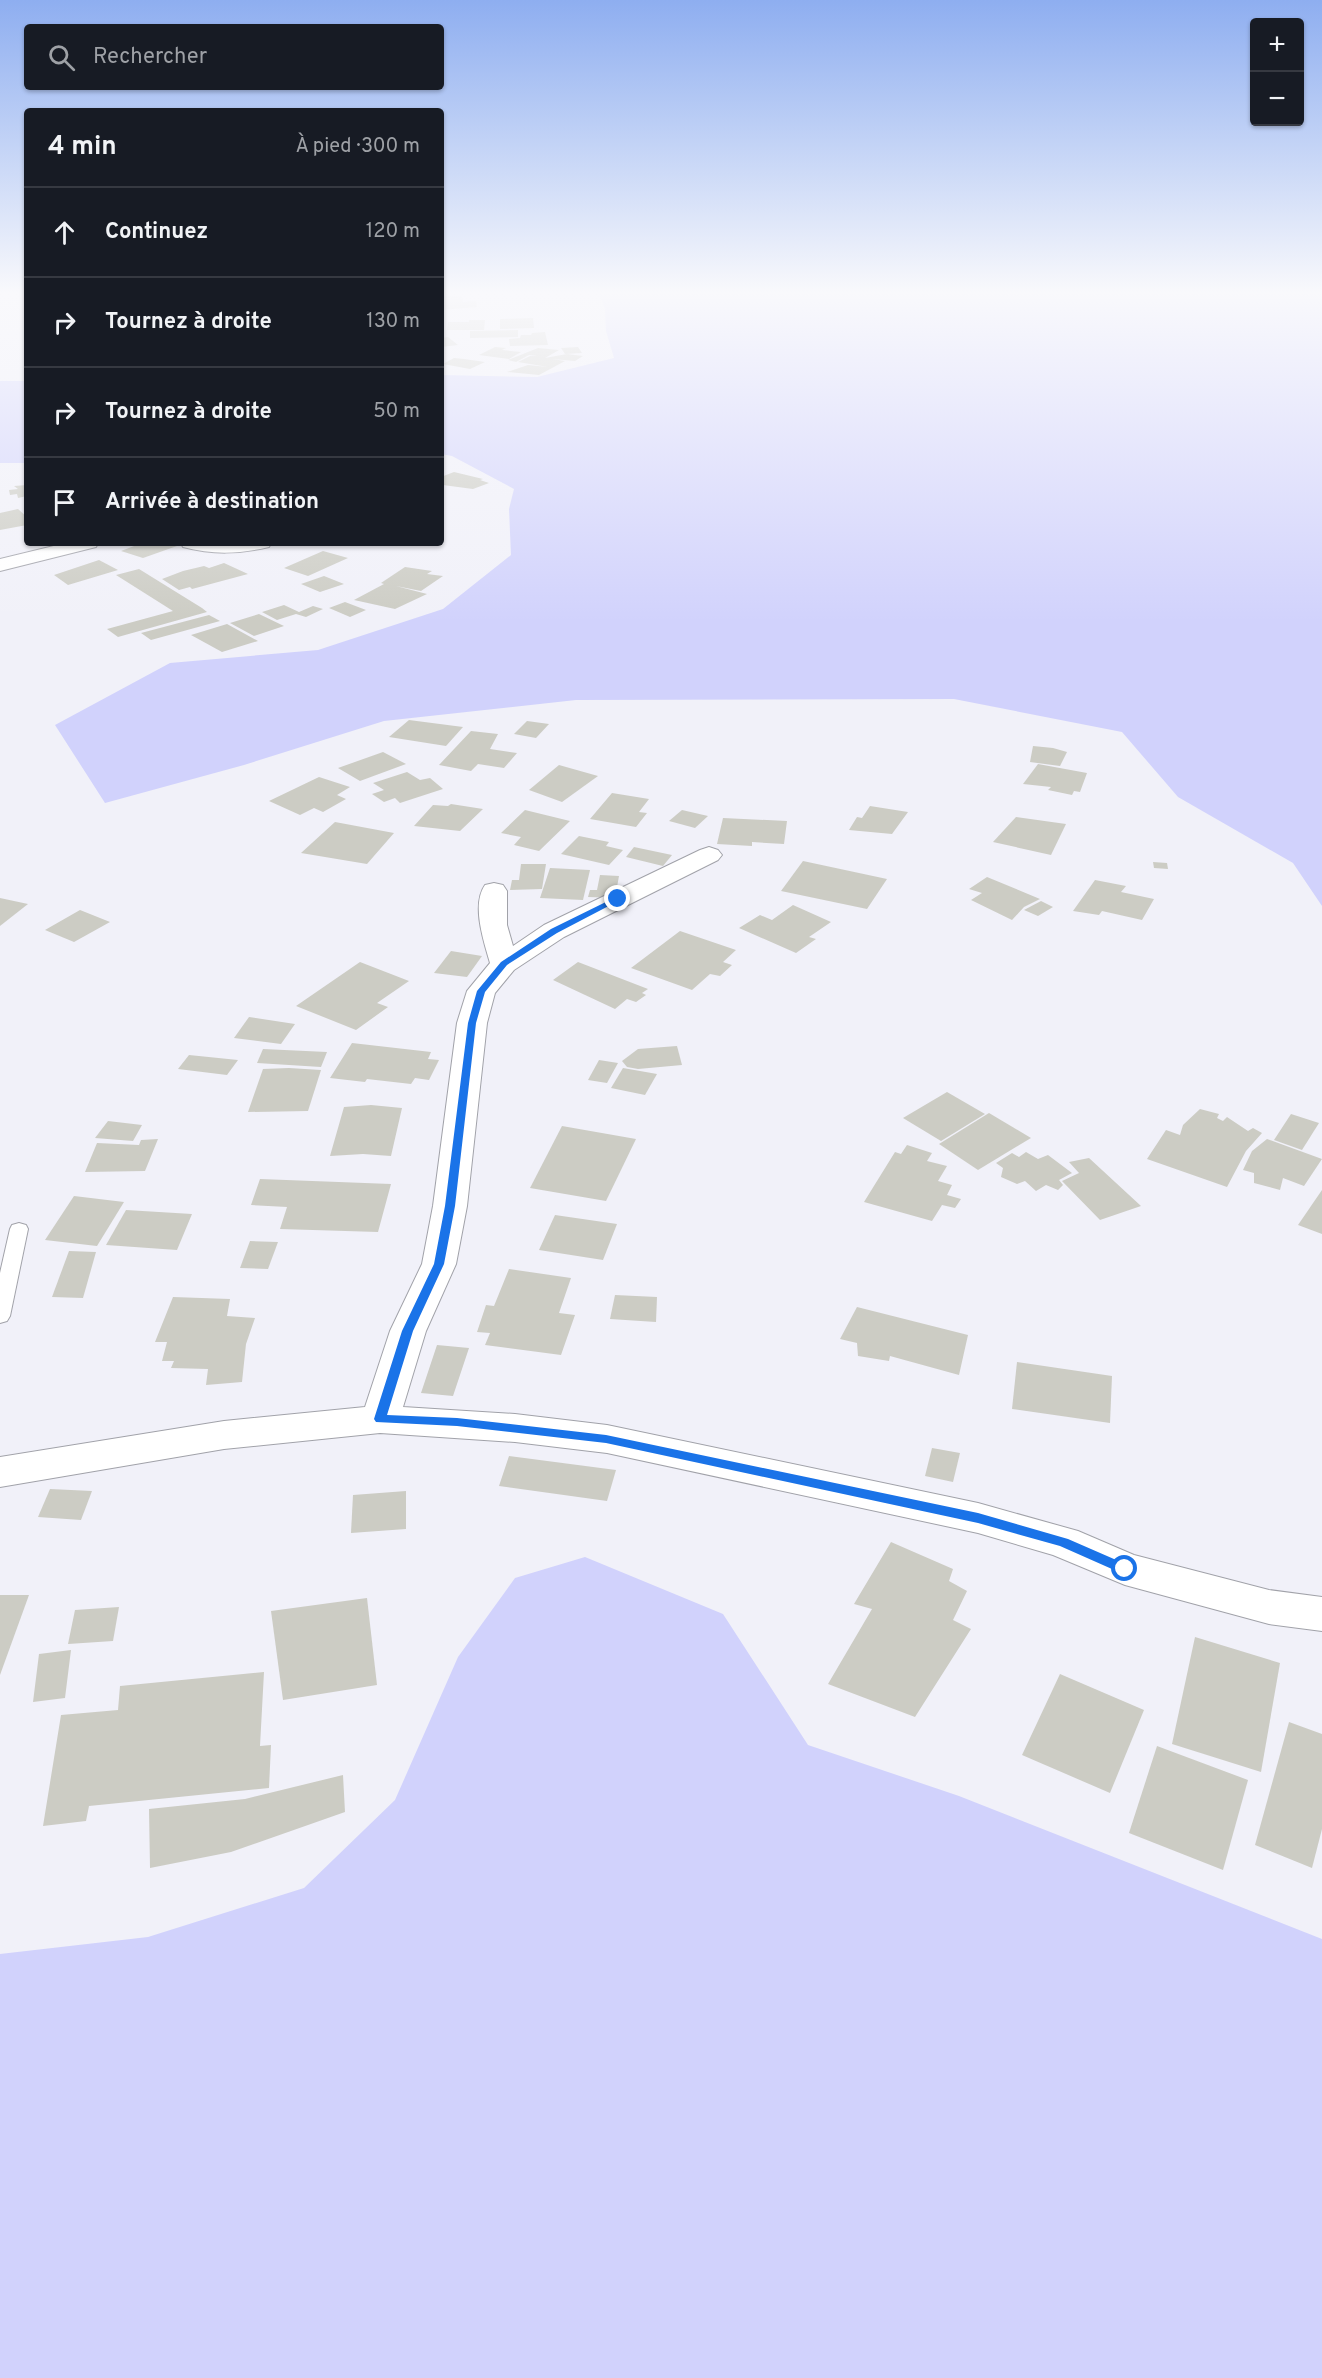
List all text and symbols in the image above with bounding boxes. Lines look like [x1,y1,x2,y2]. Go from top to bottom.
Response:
map controls [1250,18,1304,126]
button: + [1250,18,1304,72]
search box [24,24,444,90]
icon: search [45,41,78,74]
text: Rechercher [93,44,207,71]
button: − [1250,72,1304,126]
text: 4 min [48,131,117,164]
text: À pied · 300 m [295,134,420,160]
icon: ahead [48,216,81,249]
text: Continuez [105,219,208,246]
text: 120 m [366,219,420,245]
icon: right [48,306,81,339]
text: Tournez à droite [105,309,272,336]
text: 130 m [366,309,420,335]
icon: right [48,396,81,429]
text: Tournez à droite [105,399,272,426]
text: 50 m [373,399,420,425]
icon: arrive [48,486,81,519]
text: Arrivée à destination [105,489,319,516]
route end [604,885,630,911]
route start [1111,1555,1137,1581]

